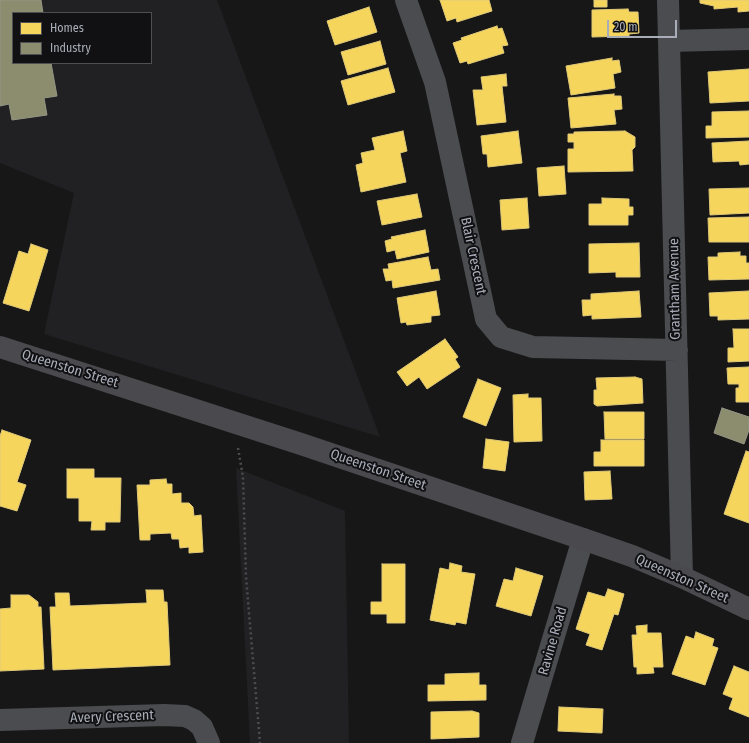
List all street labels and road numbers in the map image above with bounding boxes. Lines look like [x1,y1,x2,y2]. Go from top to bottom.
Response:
street label: Blair Crescent [457,216,489,296]
street label: Grantham Avenue [666,238,684,340]
street label: Queenston Street [20,346,120,392]
street label: Queenston Street [328,446,428,494]
street label: Queenston Street [633,551,731,607]
street label: Ravine Road [535,605,571,677]
street label: Avery Crescent [70,707,154,727]

